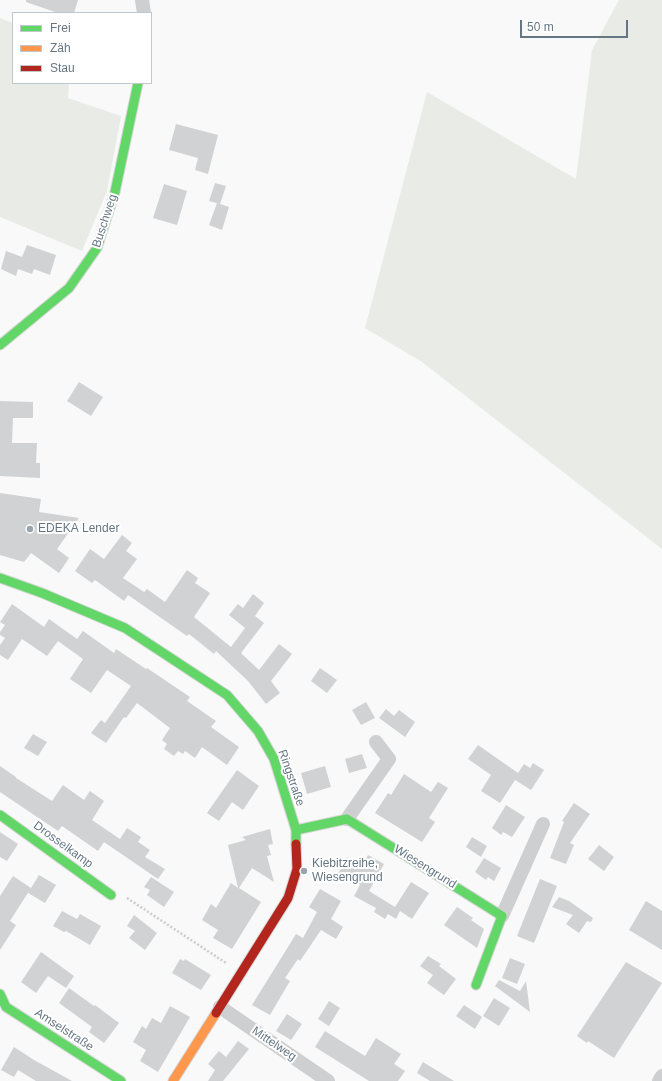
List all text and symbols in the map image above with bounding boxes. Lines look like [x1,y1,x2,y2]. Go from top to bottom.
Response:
legend [12,12,152,84]
scale bar [522,12,630,38]
text: 50 m [527,20,554,34]
text: Frei [50,21,71,35]
text: Zäh [50,41,71,55]
text: Stau [50,61,75,75]
street label: Buschweg [90,192,120,250]
place label: EDEKA Lender [38,522,119,536]
marker: EDEKA Lender [25,524,35,534]
street label: Ringstraße [275,748,307,808]
street label: Drosselkamp [30,819,96,871]
street label: Wiesengrund [391,842,459,892]
place label: Kiebitzreihe, Wiesengrund [312,857,383,885]
marker: Kiebitzreihe, Wiesengrund [299,866,309,876]
street label: Amselstraße [32,1006,96,1054]
street label: Mittelweg [249,1024,299,1064]

